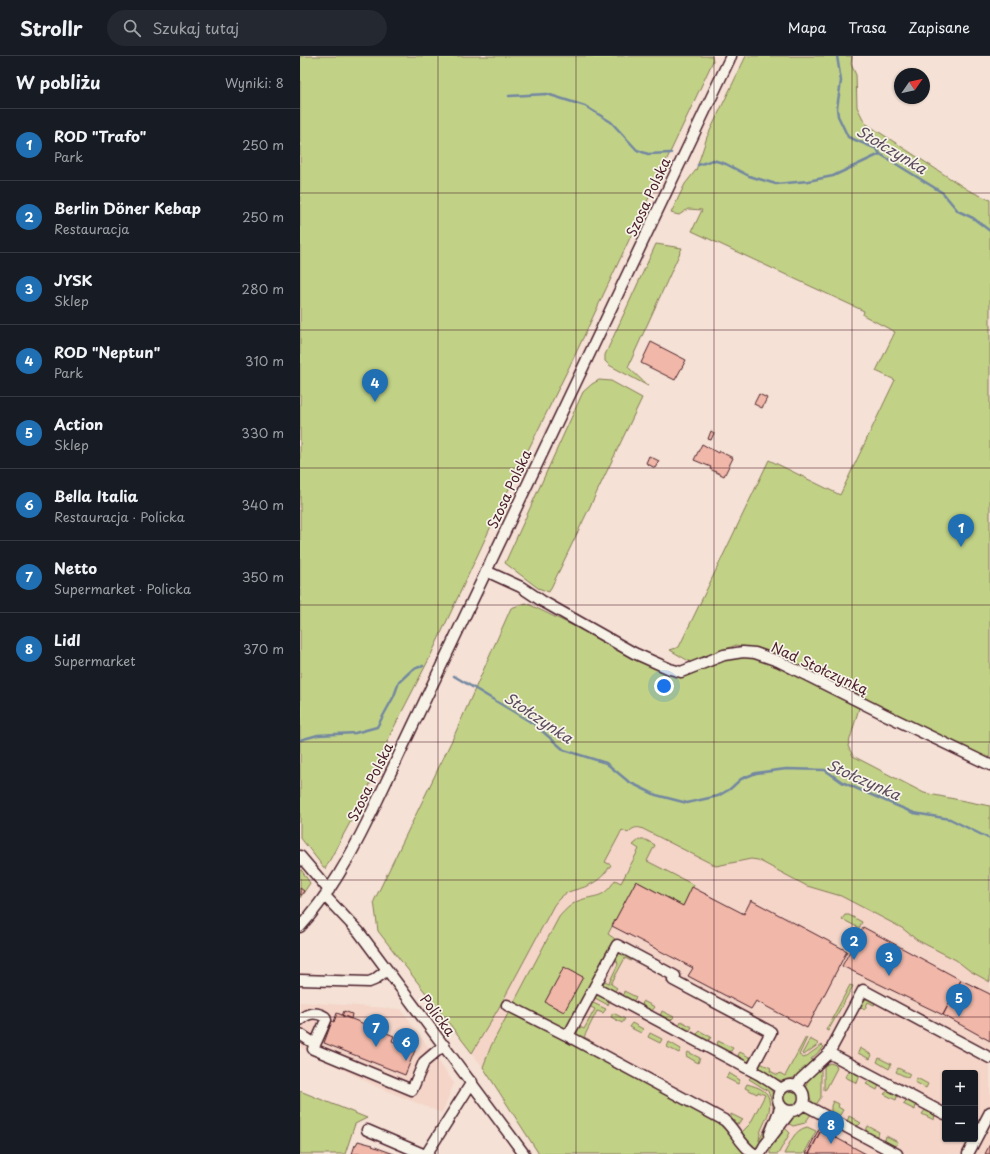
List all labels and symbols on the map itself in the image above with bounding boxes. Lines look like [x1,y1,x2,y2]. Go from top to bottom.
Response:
north arrow [894,68,930,104]
water label: Stołczynka [852,119,932,179]
street label: Szosa Polska [620,154,676,240]
pin: 4 [362,369,388,402]
street label: Szosa Polska [481,446,537,532]
pin: 1 [948,514,974,547]
street label: Nad Stołczynką [768,636,872,700]
your location [654,676,674,696]
water label: Stołczynka [500,686,579,749]
street label: Szosa Polska [342,739,398,825]
water label: Stołczynka [823,753,905,806]
pin: 2 [841,927,867,960]
pin: 3 [876,943,902,976]
pin: 5 [946,984,972,1017]
street label: Policka [415,990,461,1041]
pin: 7 [363,1014,389,1047]
pin: 6 [393,1028,419,1061]
pin: 8 [818,1111,844,1144]

